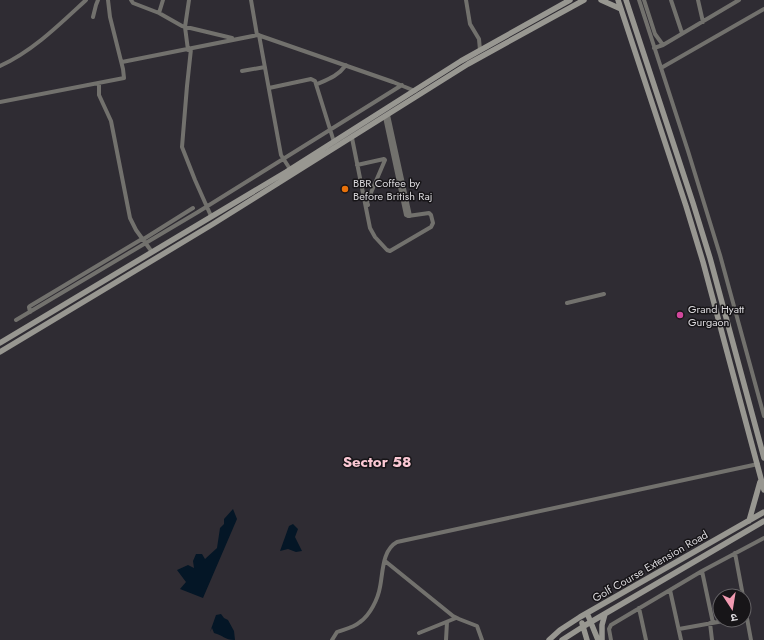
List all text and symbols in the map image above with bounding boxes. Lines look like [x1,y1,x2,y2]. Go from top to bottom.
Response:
place label: BBR Coffee by Before British Raj [353,175,433,204]
marker: BBR Coffee by Before British Raj [340,184,350,194]
place label: Grand Hyatt Gurgaon [688,301,745,330]
marker: Grand Hyatt Gurgaon [675,310,685,320]
district label: Sector 58 [343,451,411,473]
street label: Golf Course Extension Road [589,526,711,606]
north arrow [712,588,752,628]
text: उ [729,609,739,626]

